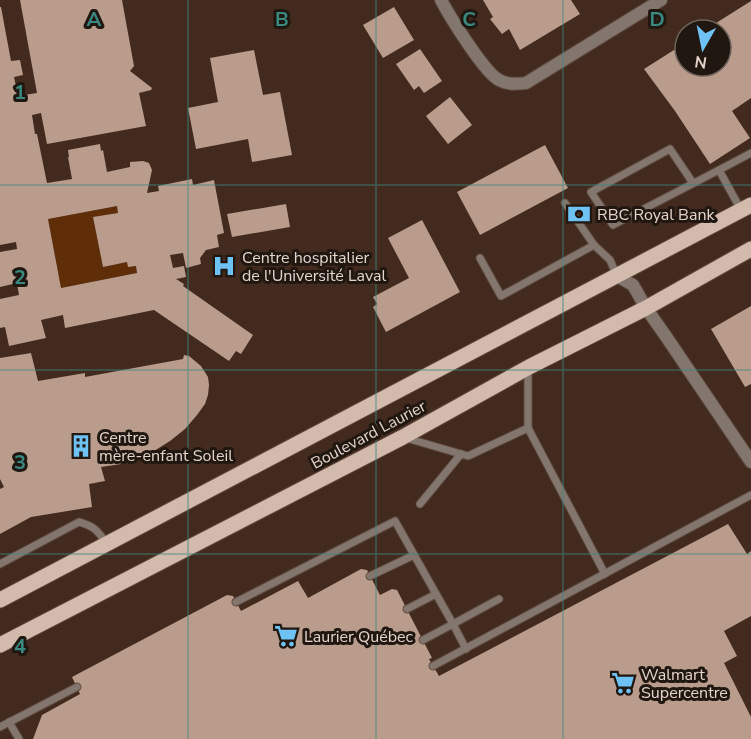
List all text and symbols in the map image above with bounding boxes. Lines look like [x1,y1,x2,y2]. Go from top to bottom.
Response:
text: A [87,6,102,33]
text: B [275,6,289,33]
text: C [462,6,476,33]
text: D [649,6,665,33]
north arrow [673,18,733,78]
text: N [693,50,708,74]
text: 1 [14,79,26,106]
bank icon: RBC Royal Bank [566,201,592,227]
place label: RBC Royal Bank [597,204,715,226]
place label: Centre hospitalier de l'Université Laval [242,247,387,287]
hospital icon: Centre hospitalier de l'Université Laval [211,253,237,279]
text: 2 [14,264,26,291]
street label: Boulevard Laurier [307,395,430,474]
place label: Centre mère-enfant Soleil [99,427,233,467]
building icon: Centre mère-enfant Soleil [68,433,94,459]
text: 3 [14,449,26,476]
supermarket icon: Laurier Québec [273,623,299,649]
place label: Laurier Québec [304,626,414,648]
text: 4 [14,633,26,660]
place label: Walmart Supercentre [641,664,728,704]
supermarket icon: Walmart Supercentre [610,670,636,696]

